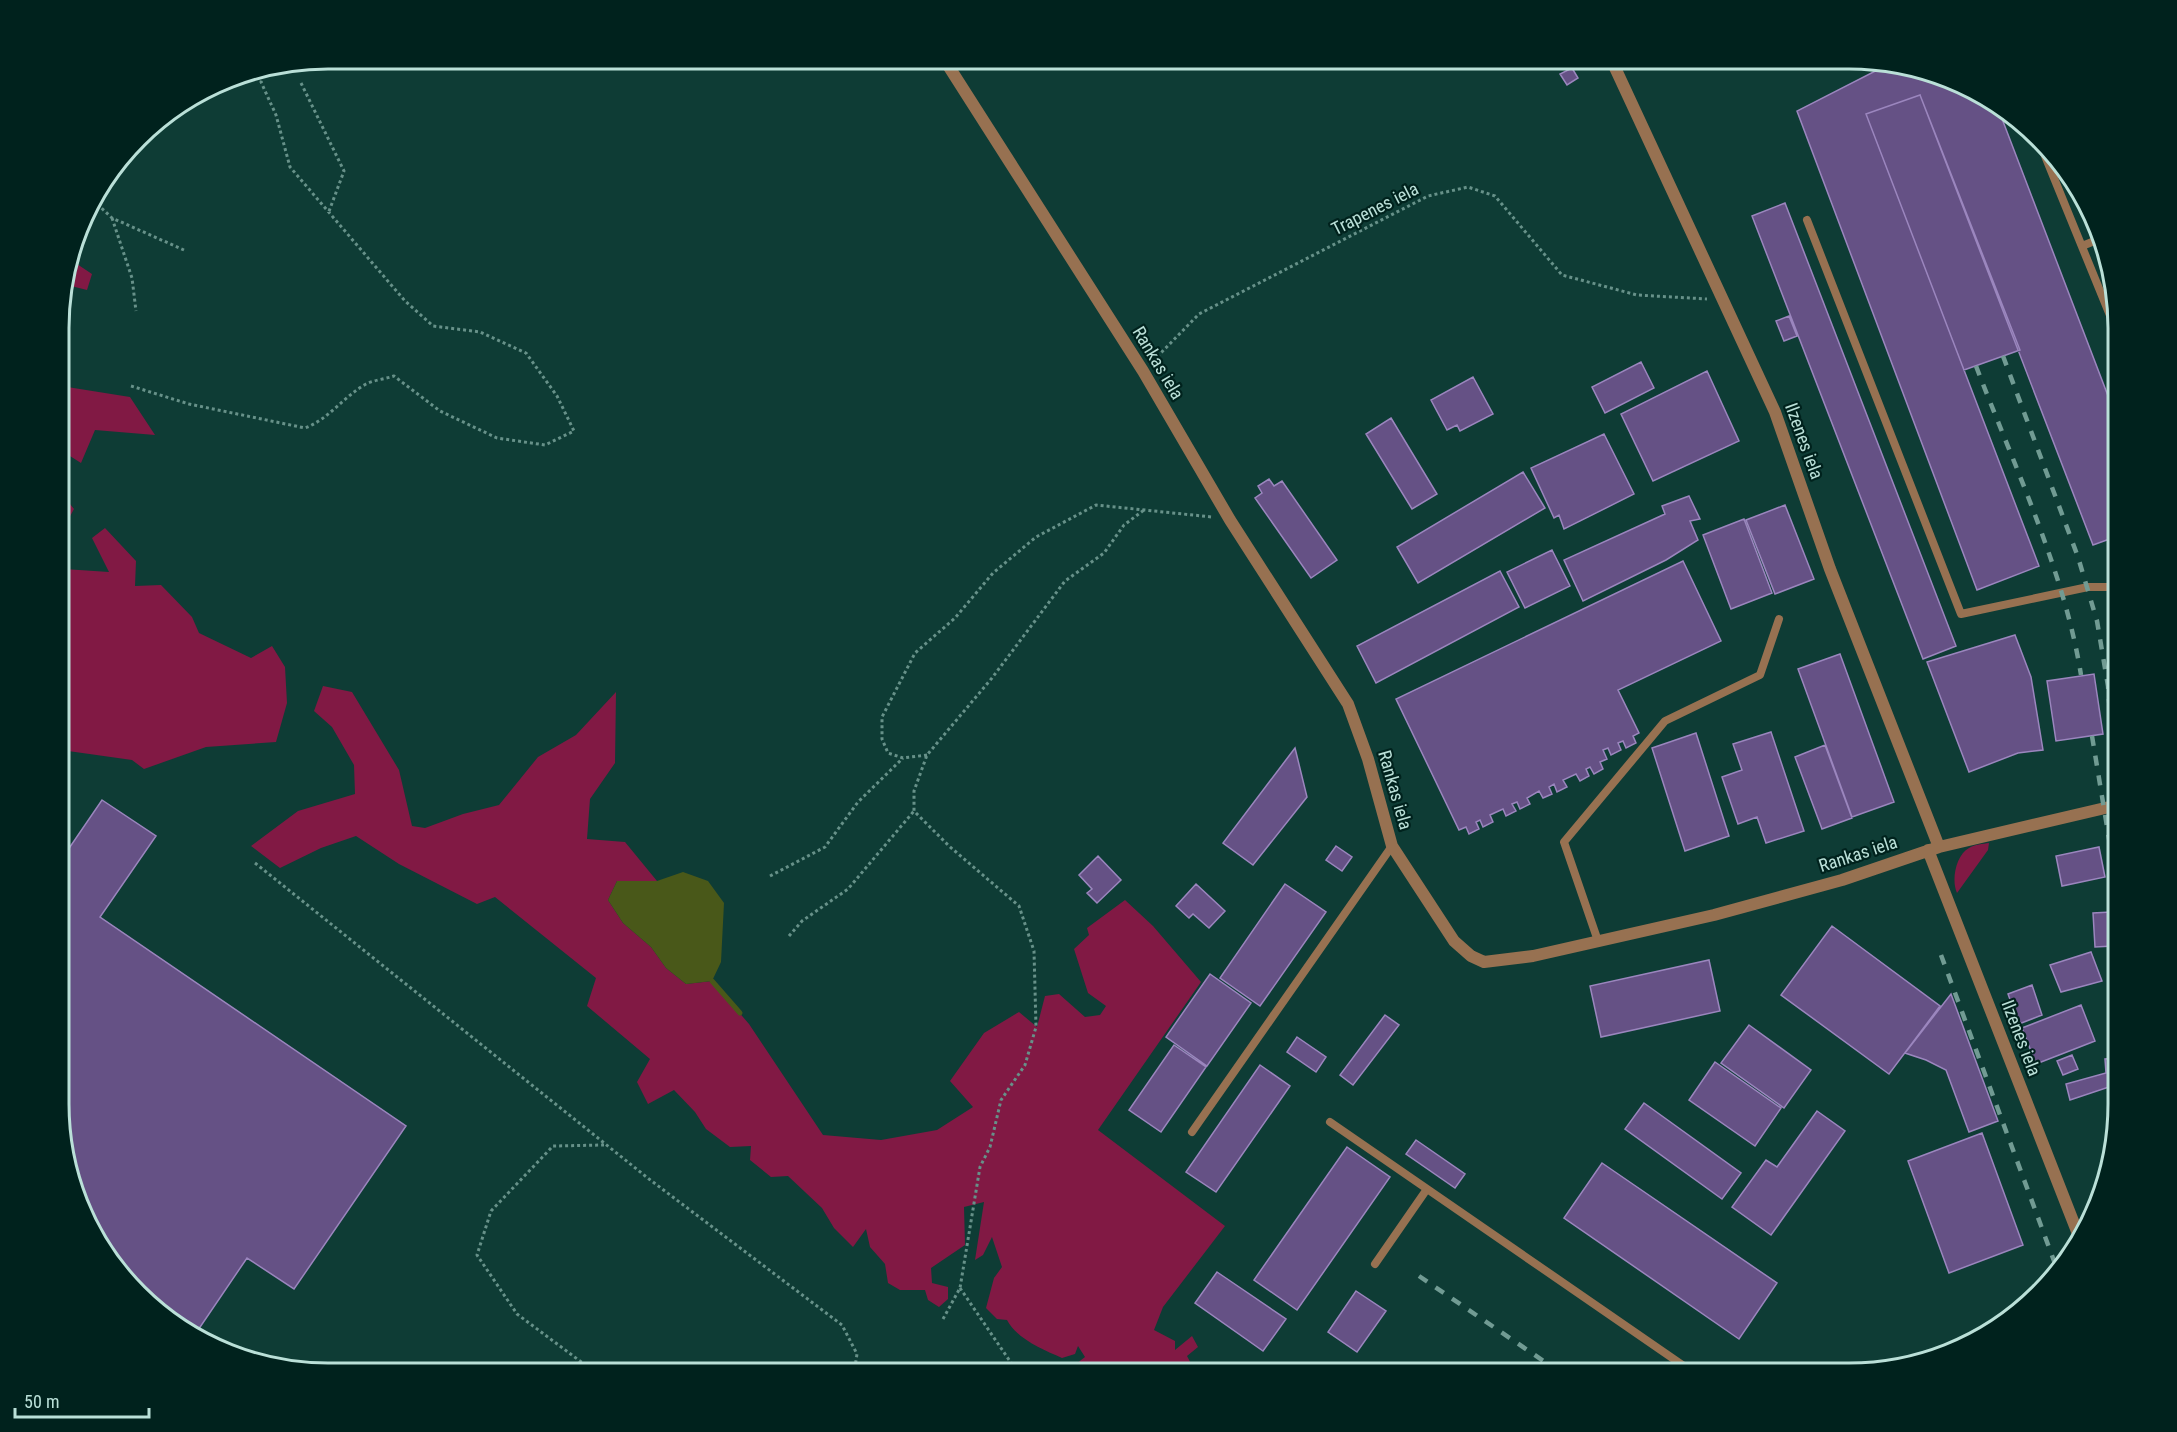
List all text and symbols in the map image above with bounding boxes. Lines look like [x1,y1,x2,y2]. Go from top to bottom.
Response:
street label: Trapenes iela [1328,178,1422,239]
street label: Rankas iela [1128,322,1188,403]
street label: Ilzenes iela [1781,400,1828,482]
street label: Rankas iela [1374,748,1417,832]
street label: Rankas iela [1816,831,1900,876]
street label: Ilzenes iela [1997,997,2046,1079]
scale bar [15,1381,148,1419]
text: 50 m [24,1391,59,1412]

